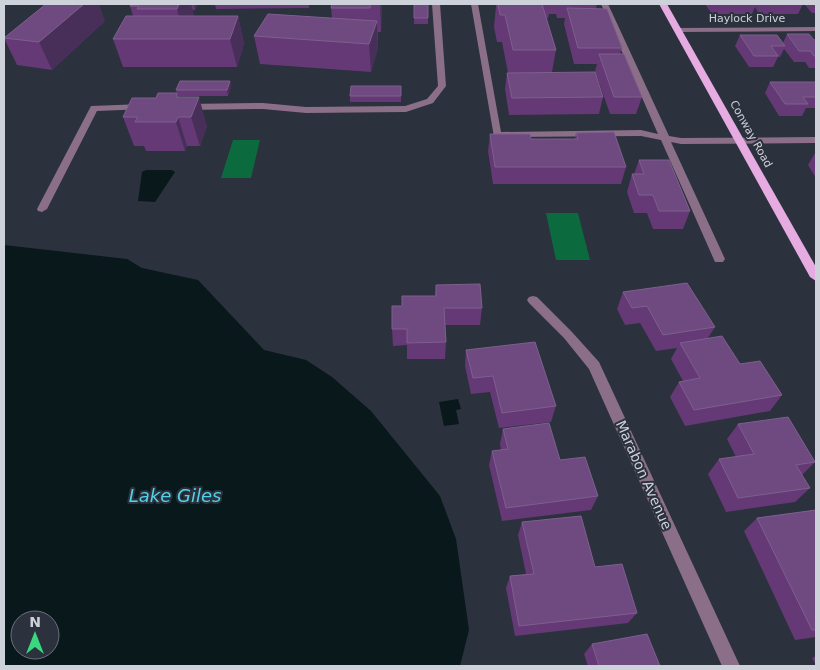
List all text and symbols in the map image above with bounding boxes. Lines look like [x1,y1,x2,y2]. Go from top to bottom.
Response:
street label: Haylock Drive [709,12,786,25]
street label: Conway Road [727,98,775,170]
street label: Marabon Avenue [613,418,675,532]
water label: Lake Giles [129,485,221,506]
north arrow [10,610,60,660]
text: N [29,614,41,630]

